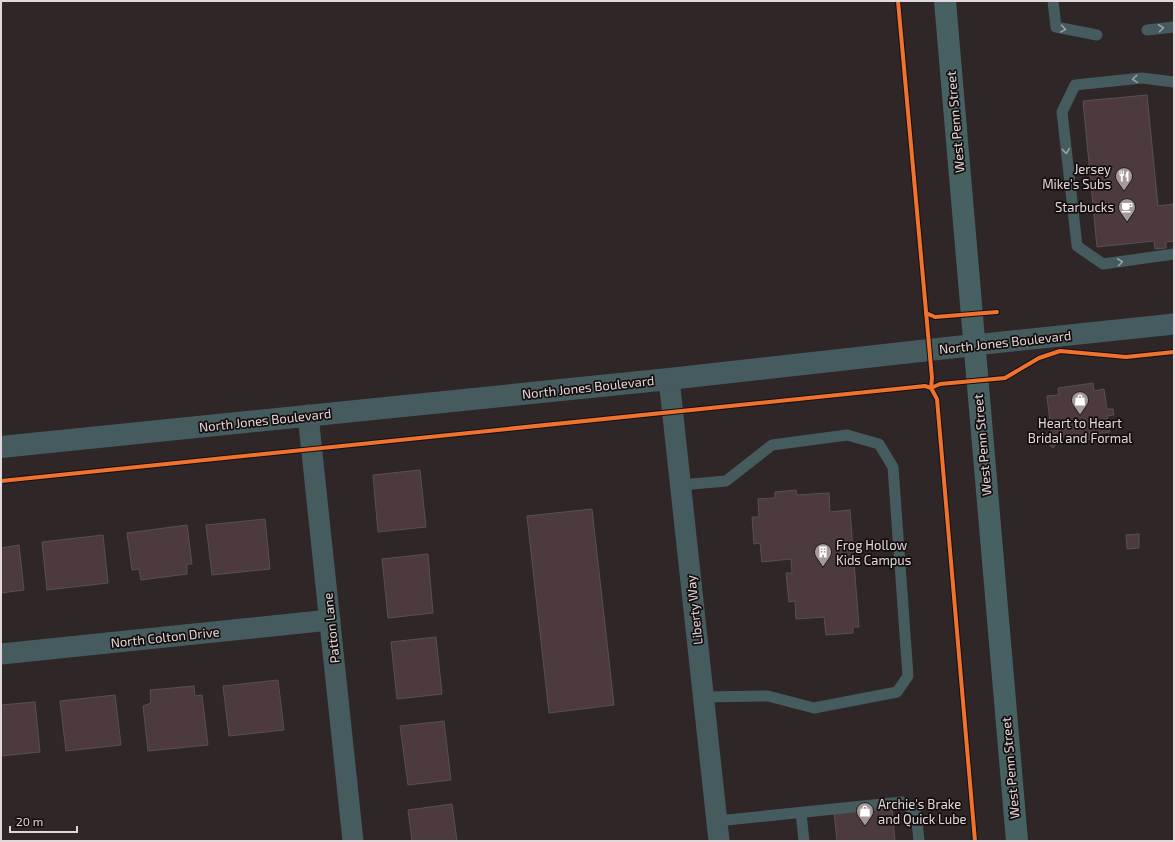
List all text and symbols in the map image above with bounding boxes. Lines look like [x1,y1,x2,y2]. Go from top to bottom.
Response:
one-way arrow [1060,24,1067,32]
one-way arrow [1158,24,1164,33]
street label: West Penn Street [943,70,967,174]
one-way arrow [1132,74,1138,83]
one-way arrow [1062,148,1071,154]
place label: Jersey Mike's Subs [1042,161,1111,192]
restaurant icon: Jersey Mike's Subs [1114,166,1134,191]
cafe icon: Starbucks [1117,197,1137,222]
place label: Starbucks [1055,199,1114,215]
one-way arrow [1117,258,1123,267]
street label: North Jones Boulevard [938,327,1072,357]
street label: North Jones Boulevard [521,372,655,402]
shop icon: Heart to Heart Bridal and Formal [1070,390,1090,415]
street label: West Penn Street [970,393,994,497]
street label: North Jones Boulevard [198,405,332,435]
place label: Heart to Heart Bridal and Formal [1028,415,1132,446]
place label: Frog Hollow Kids Campus [836,537,911,568]
building icon: Frog Hollow Kids Campus [813,542,833,567]
street label: Liberty Way [682,574,706,646]
street label: Patton Lane [319,592,343,664]
street label: North Colton Drive [110,623,220,651]
street label: West Penn Street [998,716,1022,820]
place label: Archie's Brake and Quick Lube [878,796,967,827]
shop icon: Archie's Brake and Quick Lube [855,801,875,826]
scale bar [10,808,77,834]
text: 20 m [16,814,43,828]

